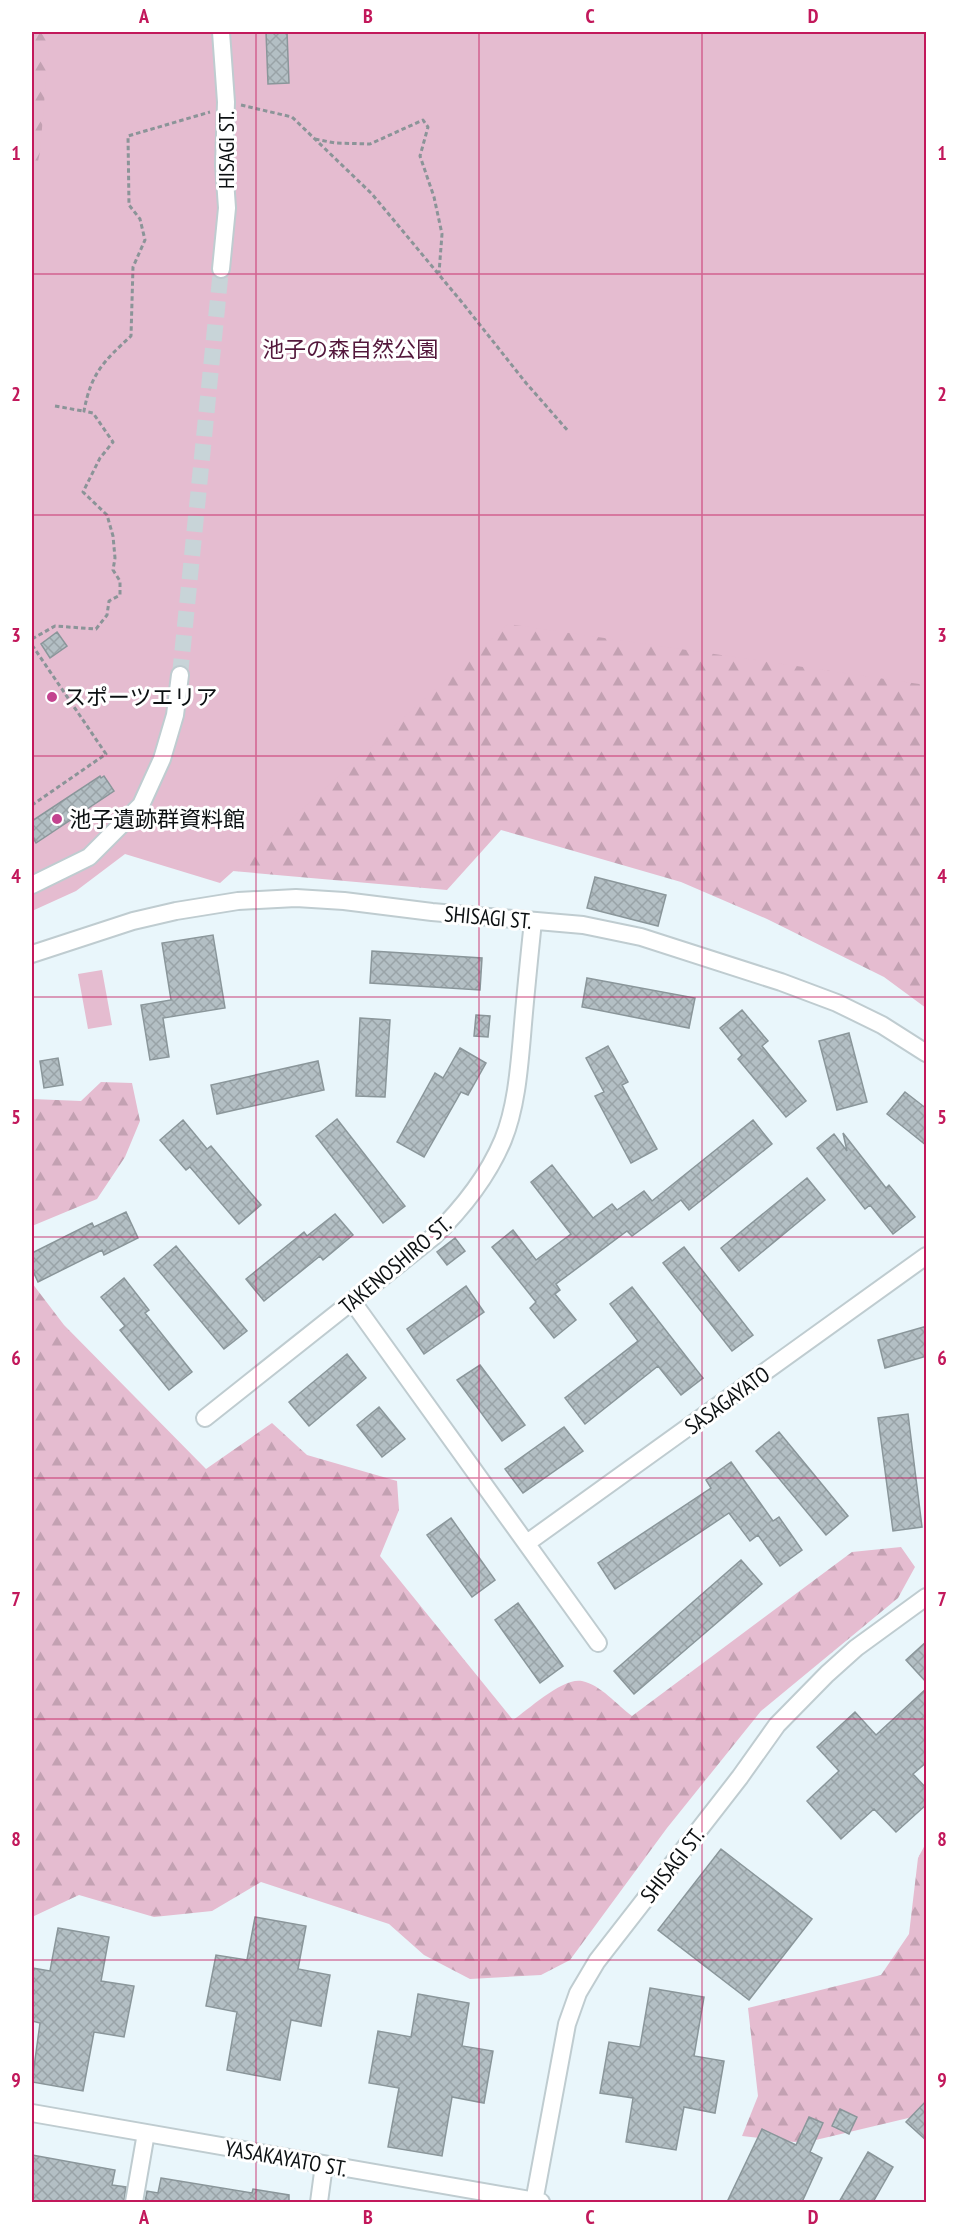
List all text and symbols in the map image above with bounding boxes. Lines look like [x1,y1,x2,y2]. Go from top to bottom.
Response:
text: A [138,3,150,29]
text: B [363,3,373,29]
text: C [585,3,595,29]
text: D [808,3,819,29]
street label: HISAGI ST. [212,111,240,189]
text: 1 [11,140,21,166]
text: 1 [937,140,947,166]
park label: 池子の森自然公園 [262,335,438,363]
text: 2 [11,381,21,407]
text: 2 [937,381,947,407]
text: 3 [11,622,21,648]
text: 3 [937,622,947,648]
place label: スポーツエリア [64,683,218,711]
marker: スポーツエリア [45,690,59,704]
place label: 池子遺跡群資料館 [69,805,245,833]
marker: 池子遺跡群資料館 [50,812,64,826]
text: 4 [11,863,21,889]
text: 4 [937,863,947,889]
street label: SHISAGI ST. [443,899,533,935]
text: 5 [11,1104,21,1130]
text: 5 [937,1104,947,1130]
street label: TAKENOSHIRO ST. [333,1210,457,1320]
text: 6 [11,1345,21,1371]
text: 6 [937,1345,947,1371]
street label: SASAGAYATO [679,1360,775,1440]
text: 7 [11,1586,21,1612]
text: 7 [937,1586,947,1612]
street label: SHISAGI ST. [634,1822,710,1908]
text: 8 [11,1826,21,1852]
text: 8 [937,1826,947,1852]
text: 9 [11,2067,21,2093]
text: 9 [937,2067,947,2093]
street label: YASAKAYATO ST. [223,2133,349,2183]
text: A [138,2204,150,2230]
text: B [363,2204,373,2230]
text: C [585,2204,595,2230]
text: D [808,2204,819,2230]

